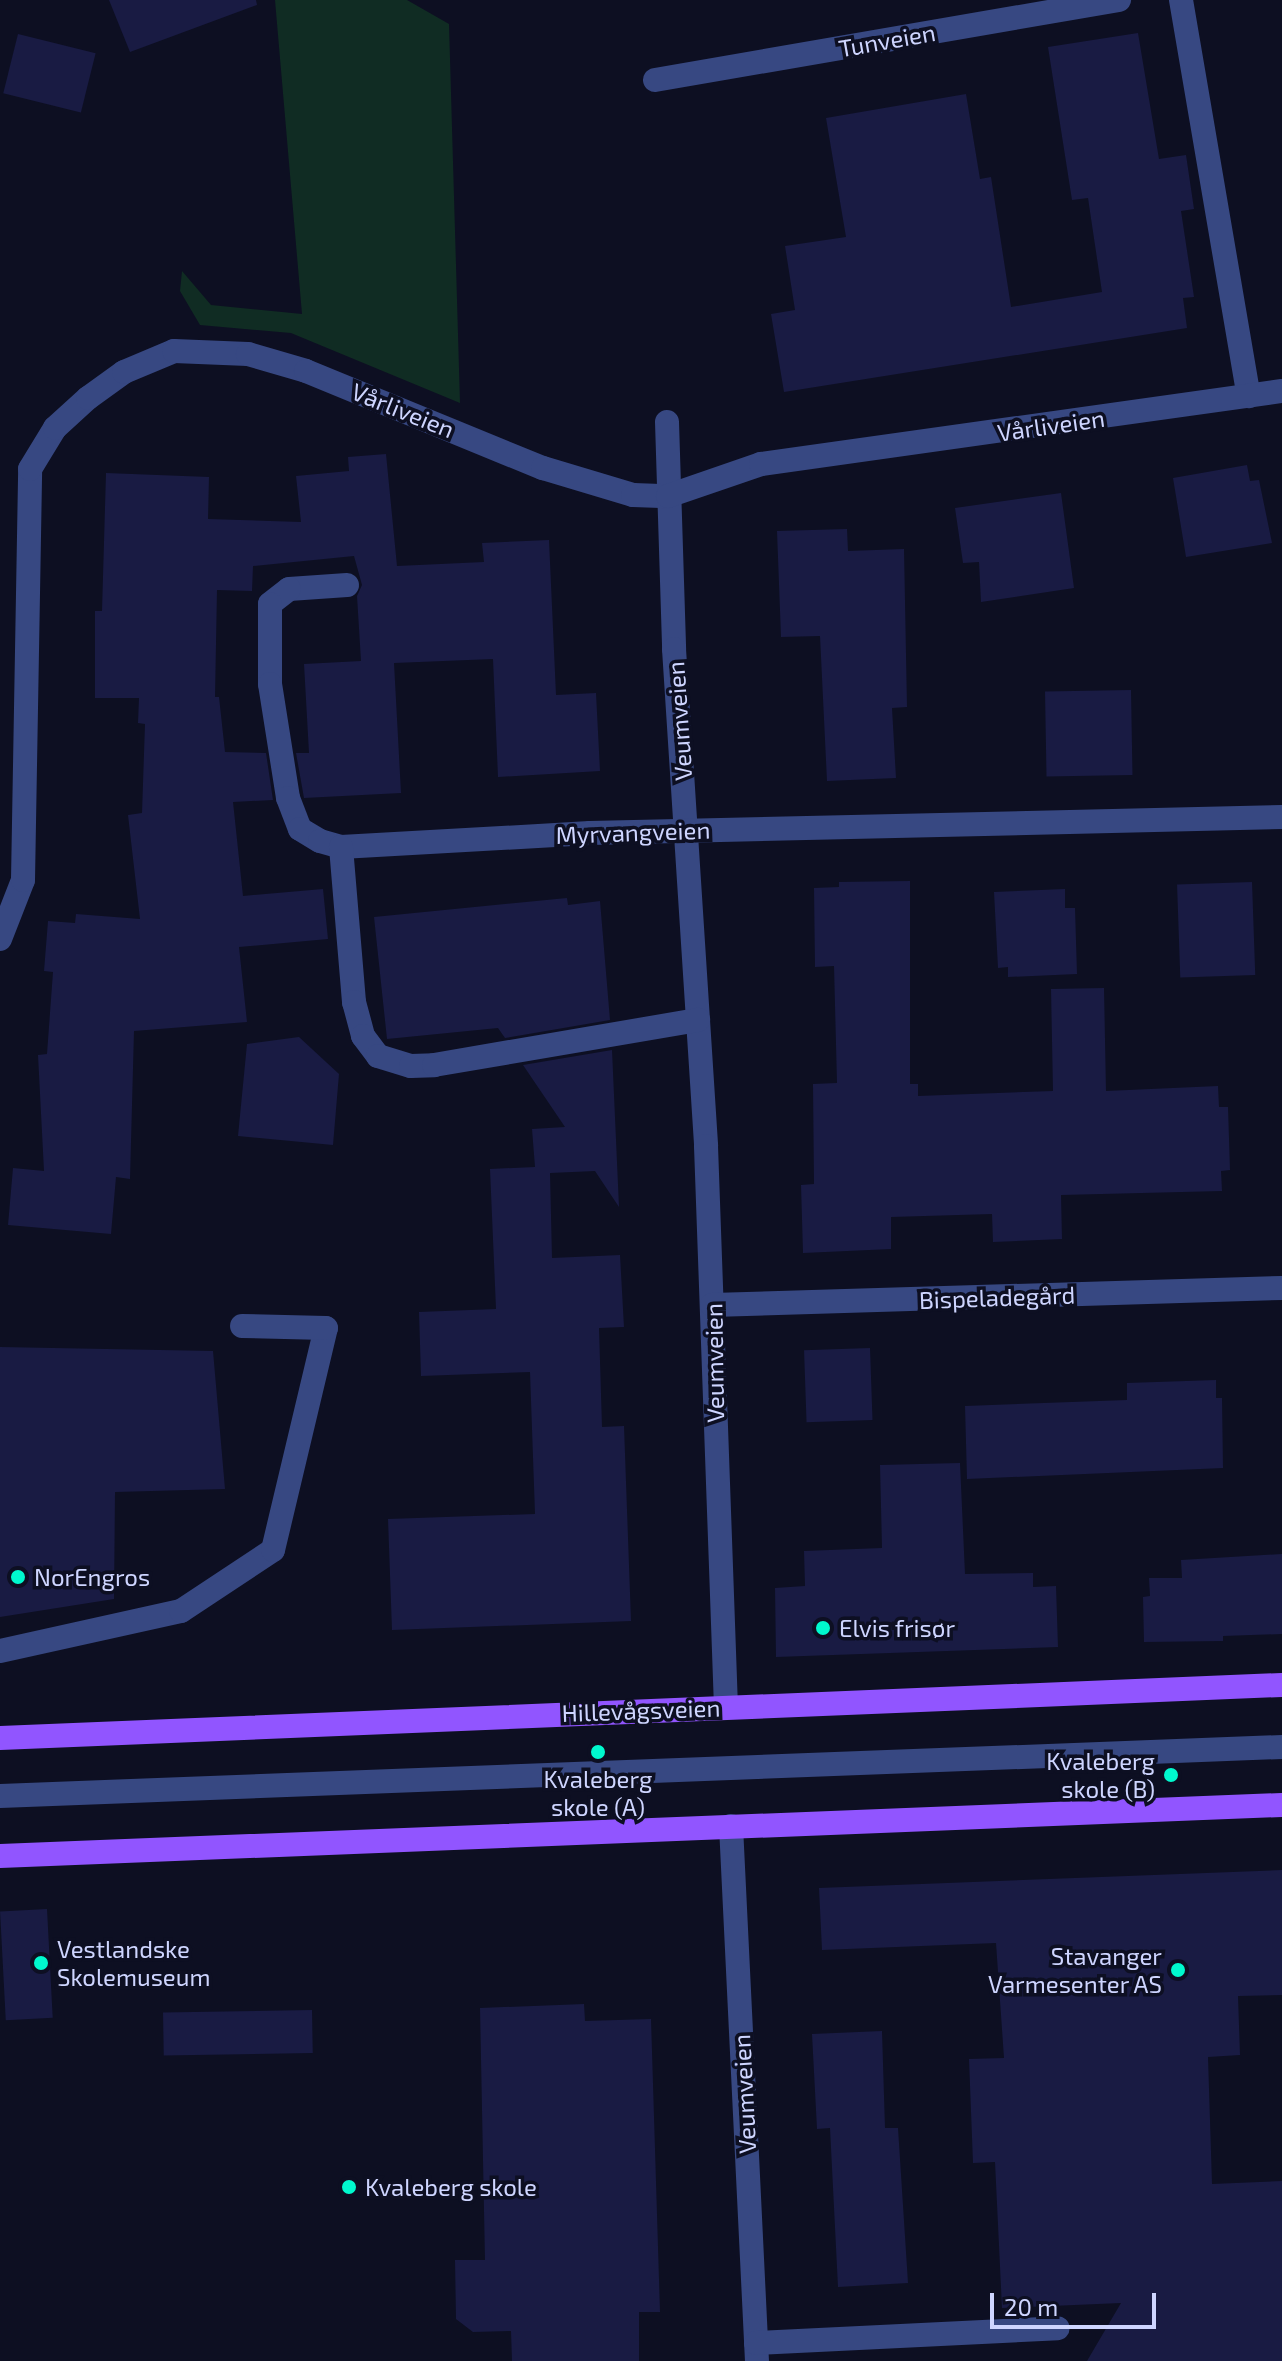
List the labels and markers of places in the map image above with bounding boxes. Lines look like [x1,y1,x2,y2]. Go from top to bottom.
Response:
place label: NorEngros [34,1563,150,1591]
marker: NorEngros [9,1568,27,1586]
place label: Elvis frisør [839,1614,955,1642]
marker: Elvis frisør [814,1619,832,1637]
marker: Kvaleberg skole (A) [589,1743,607,1761]
place label: Kvaleberg skole (B) [1046,1747,1155,1803]
place label: Kvaleberg skole (A) [544,1765,652,1821]
marker: Kvaleberg skole (B) [1162,1766,1180,1784]
place label: Vestlandske Skolemuseum [57,1935,210,1991]
place label: Stavanger Varmesenter AS [987,1942,1162,1998]
marker: Vestlandske Skolemuseum [32,1954,50,1972]
marker: Stavanger Varmesenter AS [1169,1961,1187,1979]
place label: Kvaleberg skole [365,2173,537,2201]
marker: Kvaleberg skole [340,2178,358,2196]

